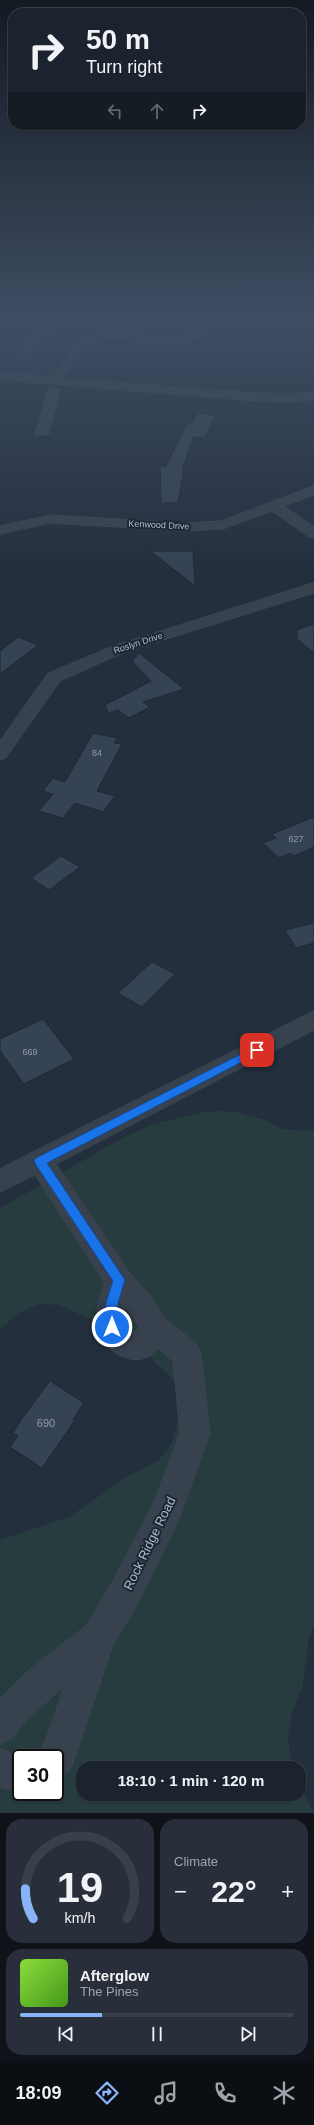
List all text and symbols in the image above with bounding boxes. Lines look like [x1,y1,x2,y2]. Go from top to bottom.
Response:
icon: right [20,24,72,76]
text: 50 m [86,24,150,55]
text: Turn right [86,57,162,77]
icon: left [104,100,126,122]
icon: ahead [146,100,168,122]
icon: right [188,100,210,122]
street label: Kenwood Drive [128,518,190,532]
street label: Roslyn Drive [112,630,164,656]
house number: 84 [92,748,102,758]
house number: 627 [288,834,304,844]
pin [240,1033,274,1067]
icon: arrive [246,1039,268,1061]
house number: 669 [22,1047,38,1057]
position arrow [91,1306,133,1348]
house number: 690 [37,1417,55,1429]
street label: Rock Ridge Road [120,1494,179,1592]
speed limit sign: 30 [12,1749,64,1801]
text: 18:10 · 1 min · 120 m [118,1772,264,1789]
text: Climate [174,1854,218,1869]
text: 19 [57,1864,103,1911]
text: 22° [211,1875,257,1908]
text: − [174,1879,187,1904]
text: + [281,1879,294,1904]
text: km/h [65,1910,96,1926]
text: Afterglow [80,1967,149,1984]
text: The Pines [80,1984,139,1999]
icon: previous [55,2023,77,2045]
icon: pause [146,2023,168,2045]
icon: next [237,2023,259,2045]
icon: directions [93,2079,121,2107]
icon: music [152,2079,180,2107]
icon: phone [211,2079,239,2107]
icon: climate [270,2079,298,2107]
text: 18:09 [16,2083,62,2103]

